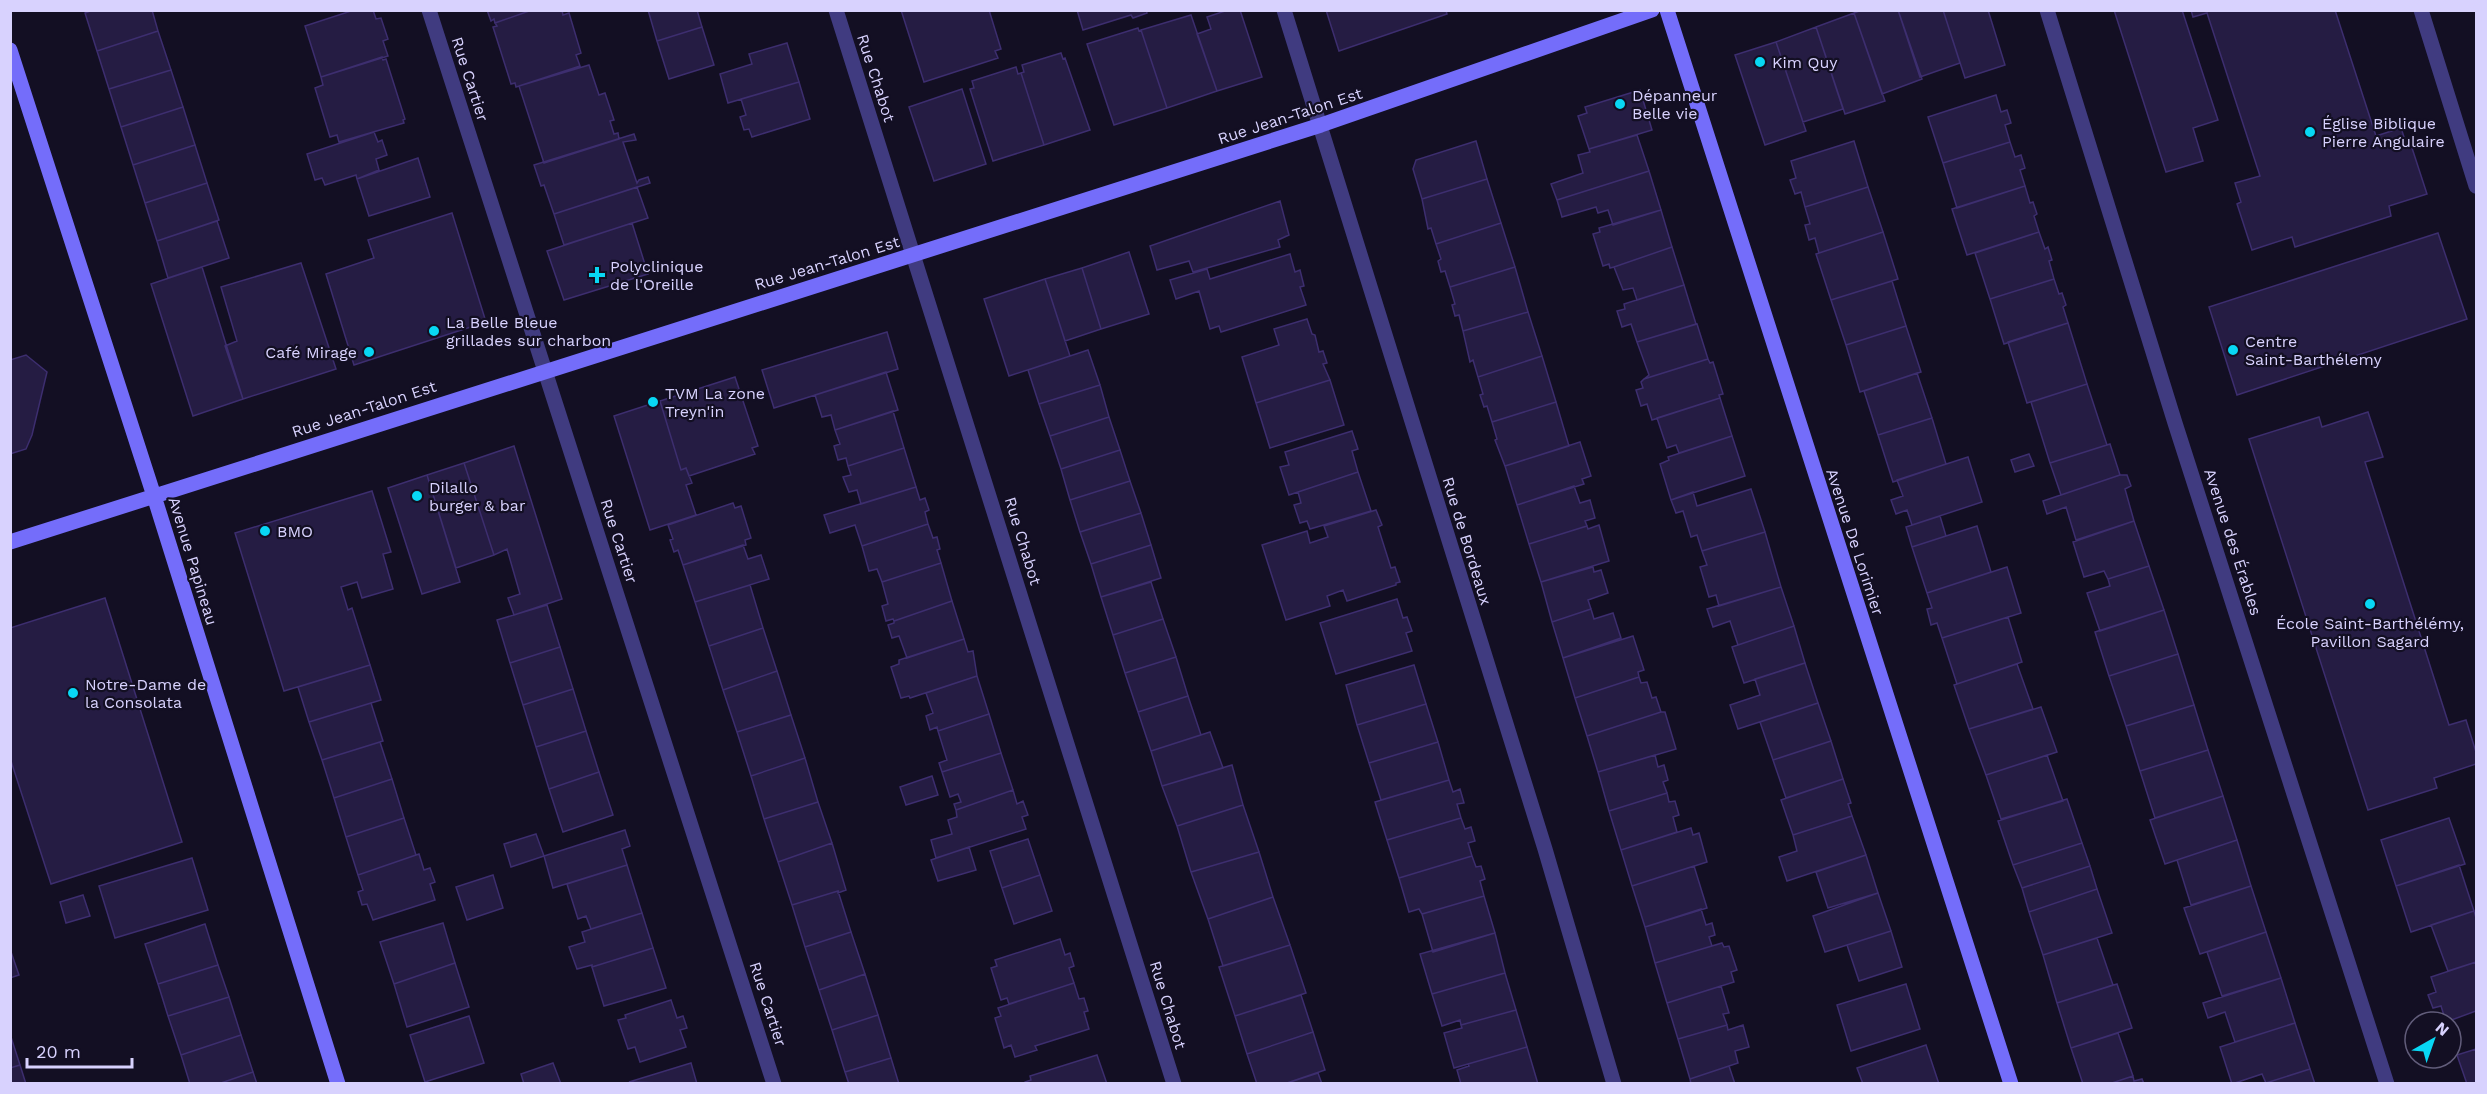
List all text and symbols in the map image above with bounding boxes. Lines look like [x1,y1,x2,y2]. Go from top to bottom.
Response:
street label: Rue Chabot [853,32,899,125]
street label: Rue Cartier [447,34,493,124]
place label: Kim Quy [1772,53,1838,72]
marker: Kim Quy [1753,55,1767,69]
street label: Rue Jean-Talon Est [1215,84,1365,148]
place label: Dépanneur Belle vie [1632,86,1718,123]
marker: Dépanneur Belle vie [1613,97,1627,111]
place label: Église Biblique Pierre Angulaire [2322,114,2445,151]
marker: Église Biblique Pierre Angulaire [2303,125,2317,139]
street label: Rue Jean-Talon Est [752,232,902,294]
place label: Polyclinique de l'Oreille [610,257,703,294]
marker: Polyclinique de l'Oreille [588,266,606,284]
place label: La Belle Bleue grillades sur charbon [446,313,611,350]
marker: La Belle Bleue grillades sur charbon [427,324,441,338]
place label: Centre Saint-Barthélemy [2245,332,2382,369]
place label: Café Mirage [265,343,357,362]
marker: Centre Saint-Barthélemy [2226,343,2240,357]
marker: Café Mirage [362,345,376,359]
street label: Rue Jean-Talon Est [289,377,439,441]
place label: TVM La zone Treyn'in [665,384,765,421]
marker: TVM La zone Treyn'in [646,395,660,409]
street label: Avenue De Lorimier [1822,466,1888,618]
street label: Avenue des Érables [2200,466,2266,618]
street label: Rue de Bordeaux [1439,475,1495,607]
place label: Dilallo burger & bar [429,478,526,515]
marker: Dilallo burger & bar [410,489,424,503]
street label: Avenue Papineau [164,495,222,627]
street label: Rue Chabot [1001,495,1045,588]
street label: Rue Cartier [596,496,642,586]
place label: BMO [277,522,313,541]
marker: BMO [258,524,272,538]
marker: École Saint-Barthélémy, Pavillon Sagard [2363,597,2377,611]
place label: École Saint-Barthélémy, Pavillon Sagard [2276,614,2464,651]
place label: Notre-Dame de la Consolata [85,675,206,712]
marker: Notre-Dame de la Consolata [66,686,80,700]
street label: Rue Cartier [745,959,791,1049]
street label: Rue Chabot [1146,959,1190,1052]
north arrow [2403,1010,2463,1070]
text: N [2432,1018,2453,1040]
scale bar [27,1031,132,1069]
text: 20 m [36,1041,81,1062]

